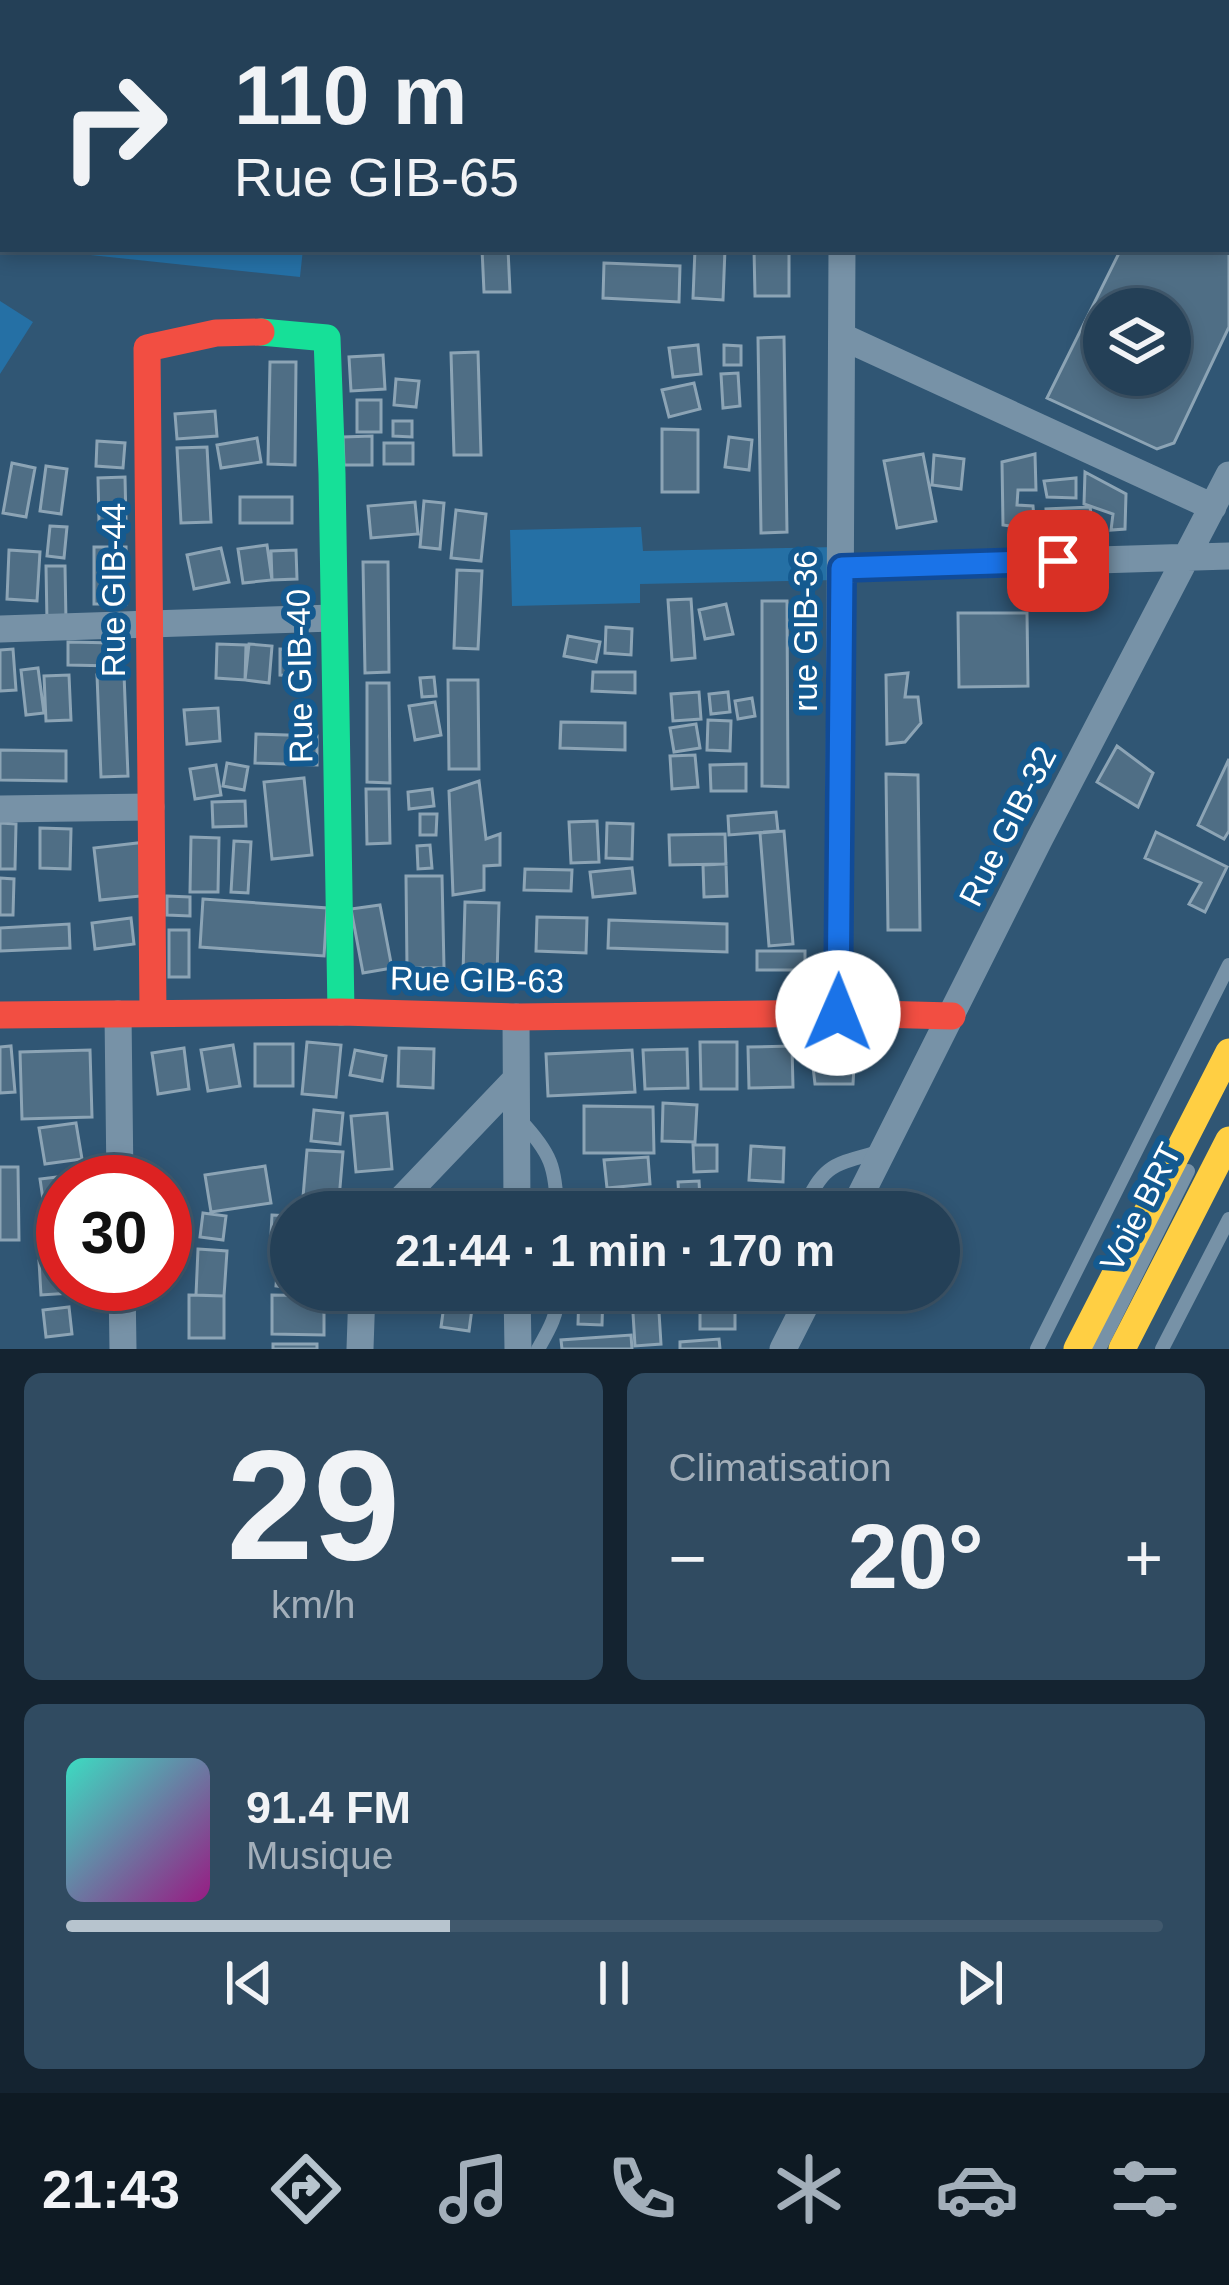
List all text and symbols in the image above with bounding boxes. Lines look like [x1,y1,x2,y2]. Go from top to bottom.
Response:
icon: right [36,48,192,204]
text: 110 m [234,48,468,142]
text: Rue GIB-65 [234,147,519,207]
map controls [1083,288,1191,396]
button: layers [1083,288,1191,396]
street label: Rue GIB-44 [95,503,132,677]
pin [1007,510,1109,612]
icon: arrive [1025,528,1091,594]
street label: rue GIB-36 [787,550,824,712]
street label: Rue GIB-40 [279,589,320,763]
street label: Rue GIB-32 [951,740,1063,912]
position arrow [775,950,901,1076]
street label: Rue GIB-63 [390,959,564,1000]
street label: Voie BRT [1092,1137,1188,1277]
speed limit sign: 30 [36,1155,192,1311]
text: 21:44 · 1 min · 170 m [395,1225,835,1276]
text: 29 [226,1418,400,1592]
text: Climatisation [669,1446,892,1489]
text: 20° [848,1507,984,1607]
text: − [669,1521,707,1595]
text: + [1124,1521,1163,1595]
text: km/h [271,1583,356,1626]
text: 91.4 FM [246,1782,411,1833]
text: Musique [246,1834,393,1877]
icon: previous [216,1950,282,2016]
icon: pause [581,1950,647,2016]
icon: next [947,1950,1013,2016]
icon: directions [264,2147,348,2231]
icon: music [432,2147,516,2231]
icon: phone [600,2147,684,2231]
icon: climate [767,2147,851,2231]
icon: car [935,2147,1019,2231]
icon: filters [1103,2147,1187,2231]
text: 21:43 [42,2159,180,2219]

